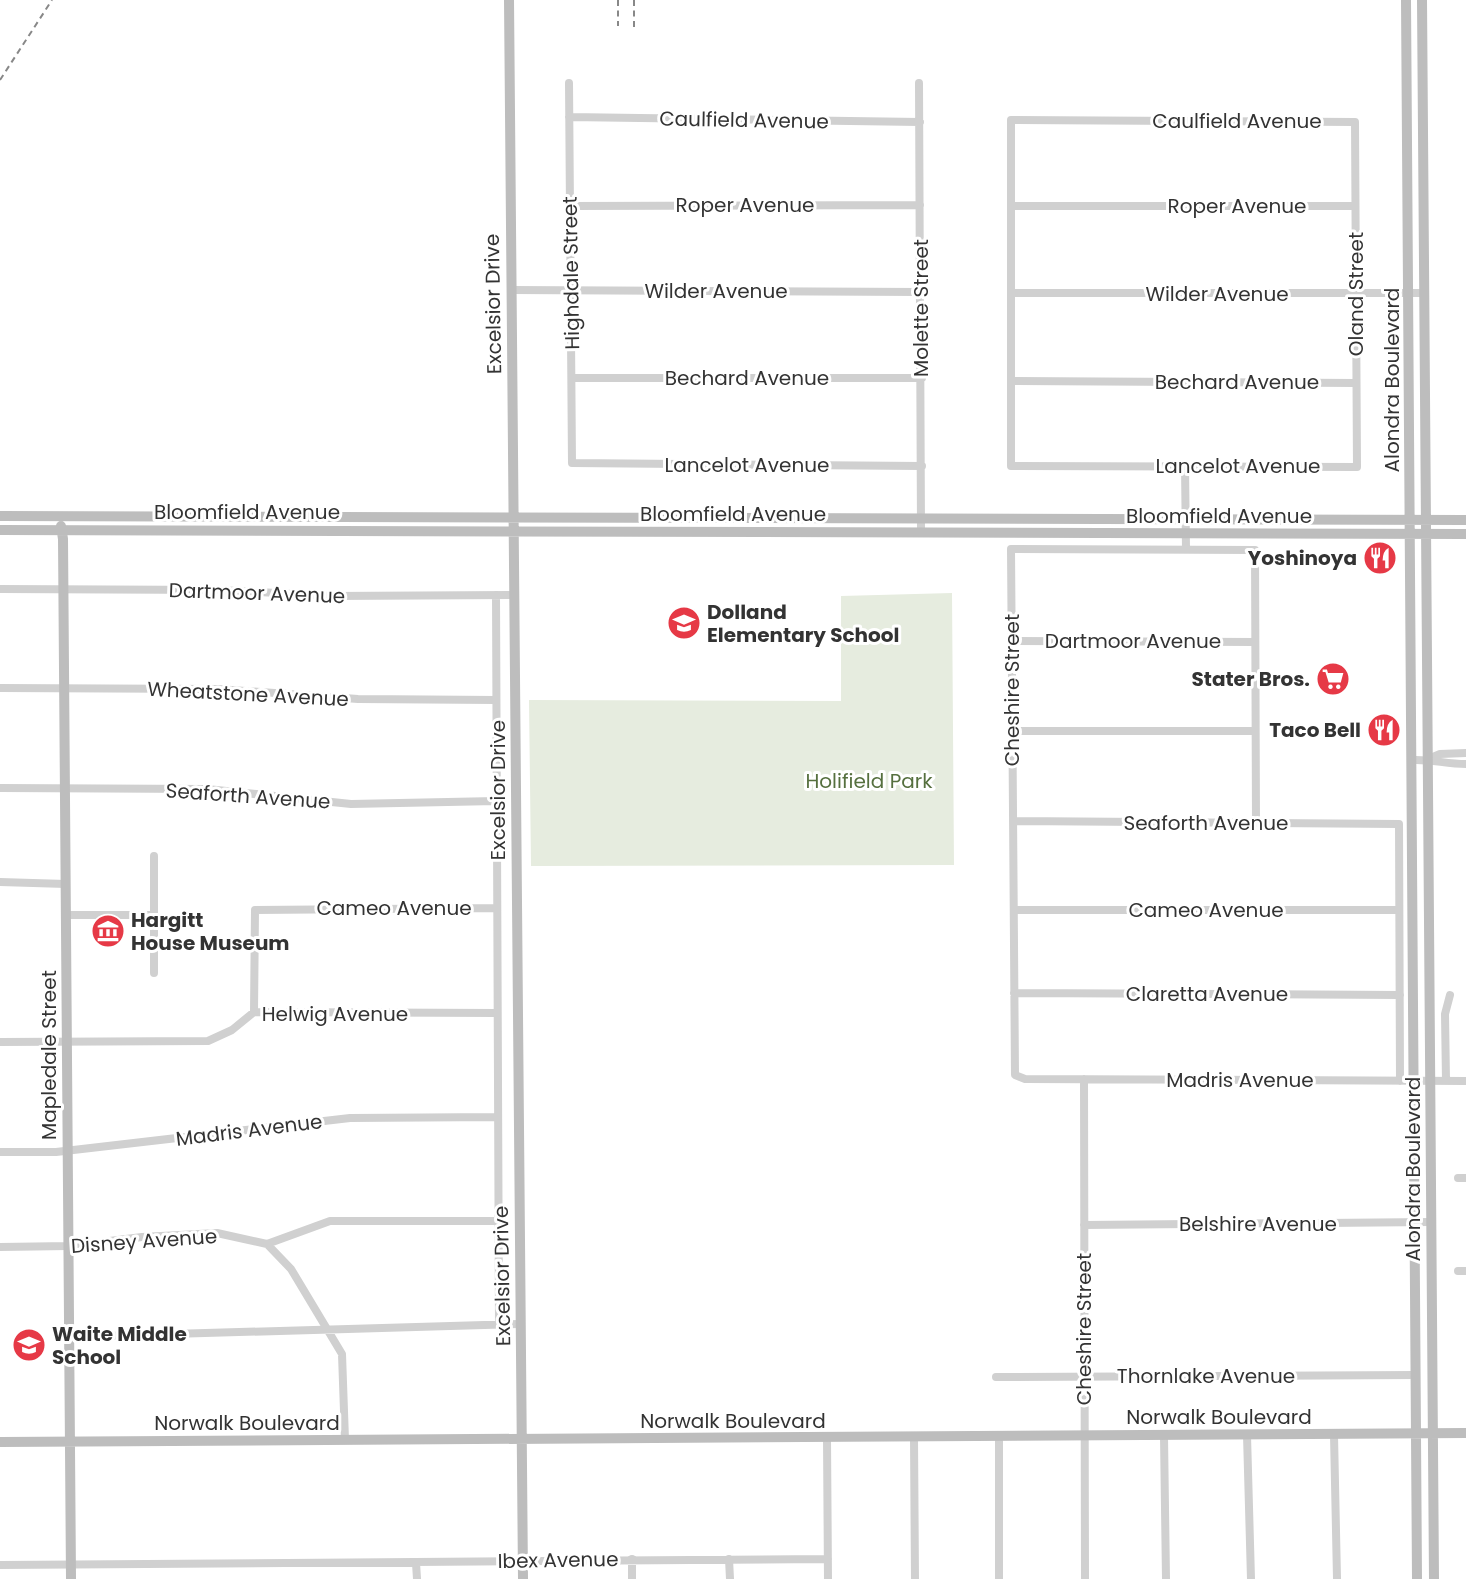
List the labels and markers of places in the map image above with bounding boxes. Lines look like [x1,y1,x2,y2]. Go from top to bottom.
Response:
restaurant icon: Yoshinoya [1362,540,1398,576]
place label: Yoshinoya [1248,544,1357,572]
place label: Dolland Elementary School [707,598,899,649]
school or university icon: Dolland Elementary School [666,605,702,641]
supermarket icon: Stater Bros. [1315,661,1351,697]
place label: Stater Bros. [1191,665,1310,693]
restaurant icon: Taco Bell [1366,712,1402,748]
place label: Taco Bell [1269,716,1361,744]
place label: Hargitt House Museum [131,906,290,957]
museum icon: Hargitt House Museum [90,913,126,949]
place label: Waite Middle School [52,1320,187,1371]
school or university icon: Waite Middle School [11,1327,47,1363]

